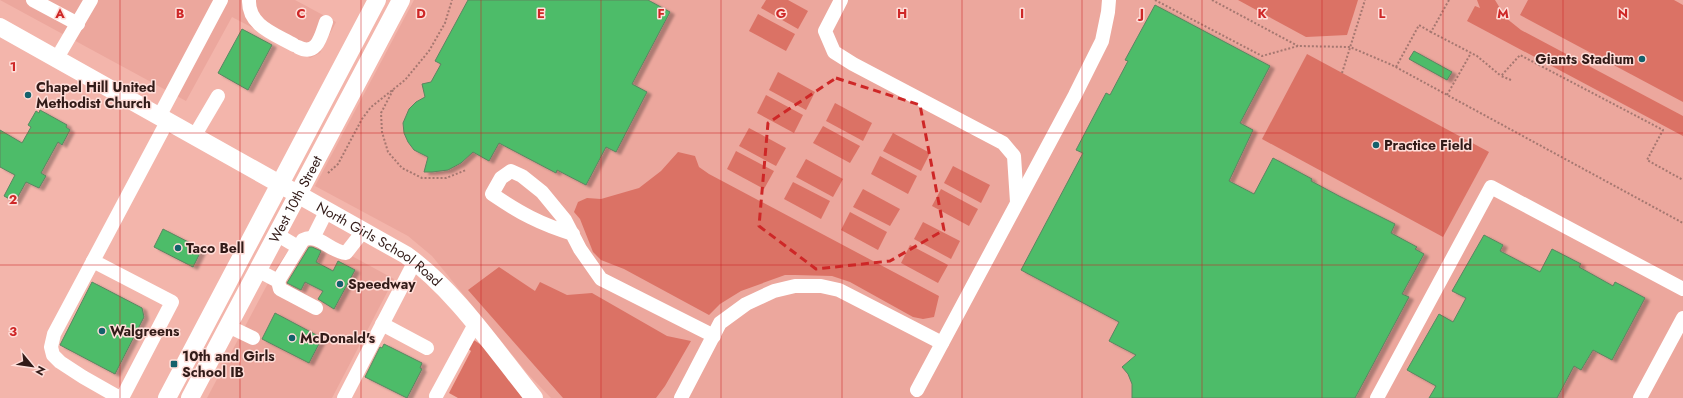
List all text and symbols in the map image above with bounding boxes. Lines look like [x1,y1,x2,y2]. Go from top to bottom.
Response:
text: A [54,4,65,23]
text: B [176,4,185,23]
text: C [296,4,306,23]
text: D [416,4,426,23]
text: E [537,4,545,23]
text: F [657,4,665,23]
text: G [776,4,787,23]
text: H [897,4,907,23]
text: I [1020,4,1024,23]
text: J [1137,4,1144,23]
text: K [1257,4,1267,23]
text: L [1379,4,1386,23]
text: M [1497,4,1509,23]
text: N [1618,4,1628,23]
place label: Giants Stadium [1535,49,1634,69]
marker: Giants Stadium [1637,54,1647,64]
text: 1 [10,57,16,76]
place label: Chapel Hill United Methodist Church [36,77,155,113]
marker: Chapel Hill United Methodist Church [23,90,33,100]
place label: Practice Field [1384,135,1472,155]
marker: Practice Field [1371,140,1381,150]
street label: West 10th Street [264,151,327,246]
text: 2 [9,190,17,209]
street label: North Girls School Road [313,197,446,291]
place label: Taco Bell [186,238,244,258]
marker: Taco Bell [173,243,183,253]
place label: Speedway [348,274,416,294]
marker: Speedway [335,279,345,289]
place label: Walgreens [110,321,180,341]
text: 3 [9,322,17,341]
marker: Walgreens [97,326,107,336]
place label: McDonald's [300,328,376,348]
marker: McDonald's [287,333,297,343]
north arrow [12,346,52,386]
place label: 10th and Girls School IB [182,346,275,382]
marker: 10th and Girls School IB [169,359,179,369]
text: N [32,363,50,379]

